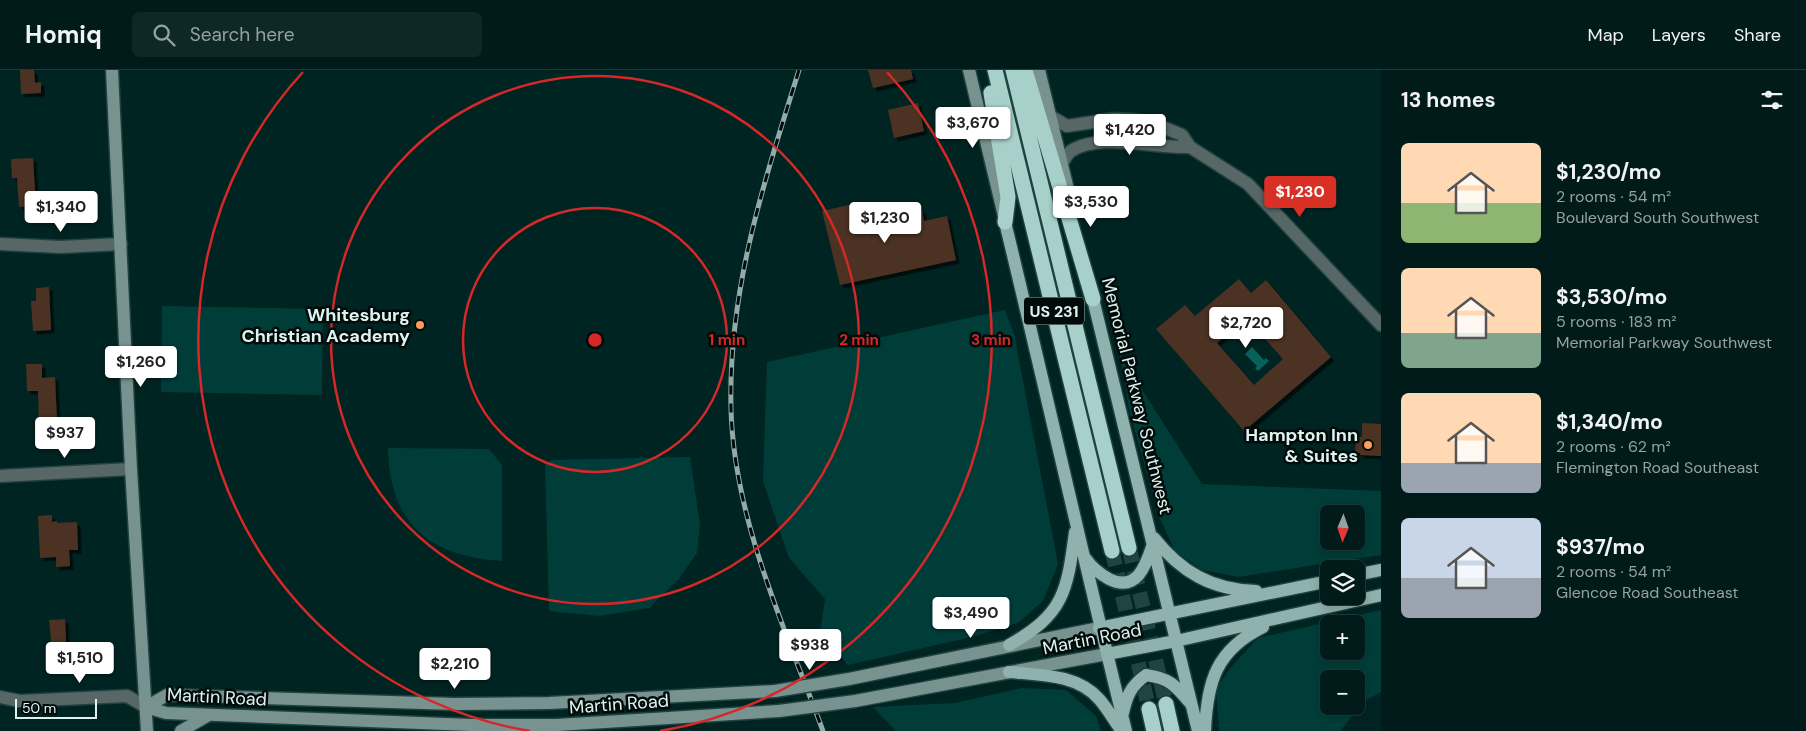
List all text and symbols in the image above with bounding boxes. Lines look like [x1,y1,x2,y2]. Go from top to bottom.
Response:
search box [132,12,482,57]
text: Homiq [25,19,102,50]
icon: search [150,21,178,49]
text: Search here [190,22,295,47]
text: Map [1588,23,1624,47]
text: Layers [1652,23,1706,47]
text: Share [1734,23,1781,47]
text: 13 homes [1401,86,1496,114]
icon: filters [1758,86,1786,114]
pin: $3,670 [932,106,1014,149]
text: $3,670 [947,112,999,133]
pin: $1,420 [1089,114,1171,156]
text: $1,420 [1105,119,1155,140]
text: $1,230/mo [1556,158,1661,186]
icon: home [1441,163,1501,223]
pin: $1,230 [1259,176,1341,218]
text: $1,230 [1275,181,1325,202]
pin: $3,530 [1050,186,1132,228]
text: 2 rooms · 54 m² [1556,186,1671,207]
pin: $1,340 [20,190,102,233]
text: $3,530 [1064,191,1118,212]
text: $1,340 [36,196,86,217]
pin: $1,230 [844,202,926,244]
text: $1,230 [860,207,910,228]
text: Boulevard South Southwest [1556,207,1759,228]
street label: Memorial Parkway Southwest [1096,275,1178,517]
text: $3,530/mo [1556,283,1667,311]
icon: home [1441,288,1501,348]
road number: US 231 [1024,298,1084,325]
place label: Whitesburg Christian Academy [241,303,410,348]
pin: $2,720 [1205,306,1287,349]
text: 5 rooms · 183 m² [1556,311,1677,332]
text: $2,720 [1220,312,1272,333]
marker: Whitesburg Christian Academy [414,319,426,331]
text: 1 min [709,330,745,350]
text: 2 min [839,330,879,350]
text: 3 min [971,330,1011,350]
centre of rings [586,331,604,349]
text: Memorial Parkway Southwest [1556,332,1772,353]
pin: $1,260 [100,346,182,388]
text: $1,260 [116,351,166,372]
text: $1,340/mo [1556,408,1663,436]
icon: home [1441,413,1501,473]
pin: $937 [35,416,95,459]
text: $937 [46,422,84,443]
place label: Hampton Inn & Suites [1245,423,1358,468]
text: 2 rooms · 62 m² [1556,436,1671,457]
marker: Hampton Inn & Suites [1362,439,1374,451]
text: Flemington Road Southeast [1556,457,1759,478]
north arrow [1320,505,1365,550]
map controls [1320,505,1365,715]
text: $937/mo [1556,533,1645,561]
icon: home [1441,538,1501,598]
button: layers [1320,560,1365,605]
text: 2 rooms · 54 m² [1556,561,1671,582]
text: Glencoe Road Southeast [1556,582,1739,603]
pin: $3,490 [930,596,1012,639]
text: $3,490 [943,602,999,623]
button: + [1320,615,1365,660]
street label: Martin Road [1041,618,1143,660]
pin: $938 [780,628,840,671]
text: $938 [790,634,830,655]
pin: $1,510 [39,642,121,684]
text: $1,510 [57,647,103,668]
pin: $2,210 [414,648,496,690]
text: $2,210 [430,653,480,674]
button: − [1320,670,1365,715]
street label: Martin Road [166,682,268,712]
street label: Martin Road [568,689,670,719]
scale bar [15,696,98,719]
text: 50 m [22,699,56,717]

